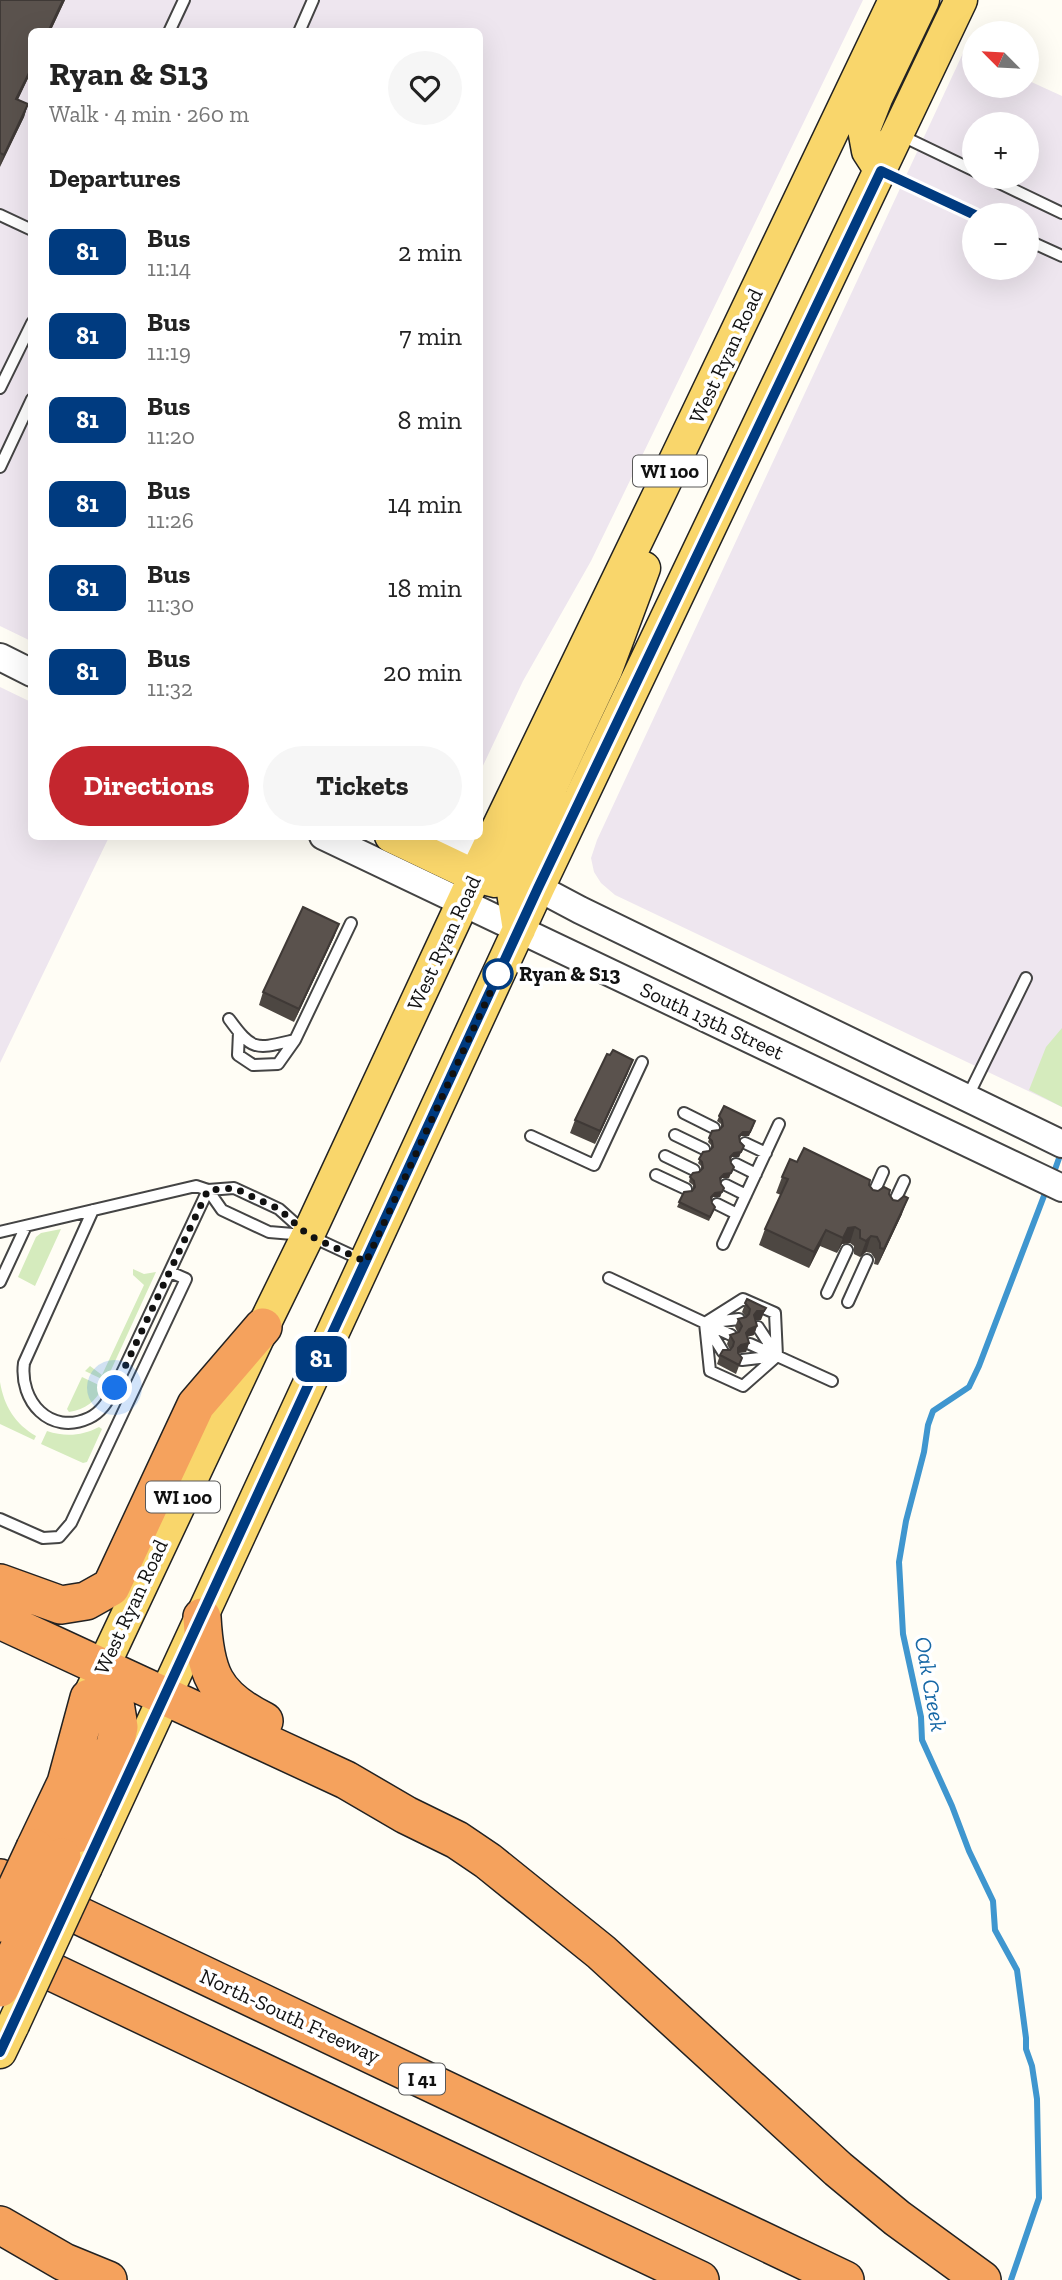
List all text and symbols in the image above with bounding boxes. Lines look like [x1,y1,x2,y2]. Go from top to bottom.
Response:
north arrow [962,21,1040,98]
map controls [962,21,1039,280]
button: heart [388,51,462,125]
text: Ryan & S13 [49,54,208,93]
text: Walk · 4 min · 260 m [49,100,249,128]
button: + [962,112,1039,189]
text: Departures [49,162,181,194]
button: − [962,203,1039,280]
text: Bus [147,222,190,254]
text: 2 min [398,236,462,268]
text: 81 [76,237,99,266]
text: 11:14 [147,254,191,282]
street label: West Ryan Road [683,284,768,427]
text: Bus [147,306,190,338]
text: 7 min [399,320,462,352]
text: 81 [76,321,99,350]
text: 11:19 [147,338,191,366]
text: Bus [147,390,190,422]
text: 8 min [397,404,462,436]
text: 81 [76,405,99,434]
text: 11:20 [147,422,195,450]
road number: WI 100 [633,456,707,486]
text: Bus [147,474,190,506]
text: 14 min [387,488,462,520]
text: 81 [76,489,99,518]
text: 11:26 [147,506,194,534]
text: Bus [147,558,190,590]
text: 18 min [387,572,462,604]
text: 81 [76,573,99,602]
text: 11:30 [147,590,194,618]
text: Bus [147,642,190,674]
text: 20 min [383,656,462,688]
text: 81 [76,657,99,686]
text: 11:32 [147,674,193,702]
button: Directions [49,746,249,826]
button: Tickets [263,746,462,826]
street label: West Ryan Road [401,871,486,1014]
marker: Ryan & S13 [483,959,513,989]
place label: Ryan & S13 [519,961,620,986]
street label: South 13th Street [636,976,788,1065]
line badge: 81 [290,1336,352,1382]
text: 81 [310,1344,332,1373]
your location [97,1370,132,1405]
road number: WI 100 [146,1482,220,1512]
street label: West Ryan Road [88,1535,173,1678]
water label: Oak Creek [909,1634,953,1734]
street label: North-South Freeway [196,1963,384,2068]
road number: I 41 [399,2064,445,2094]

